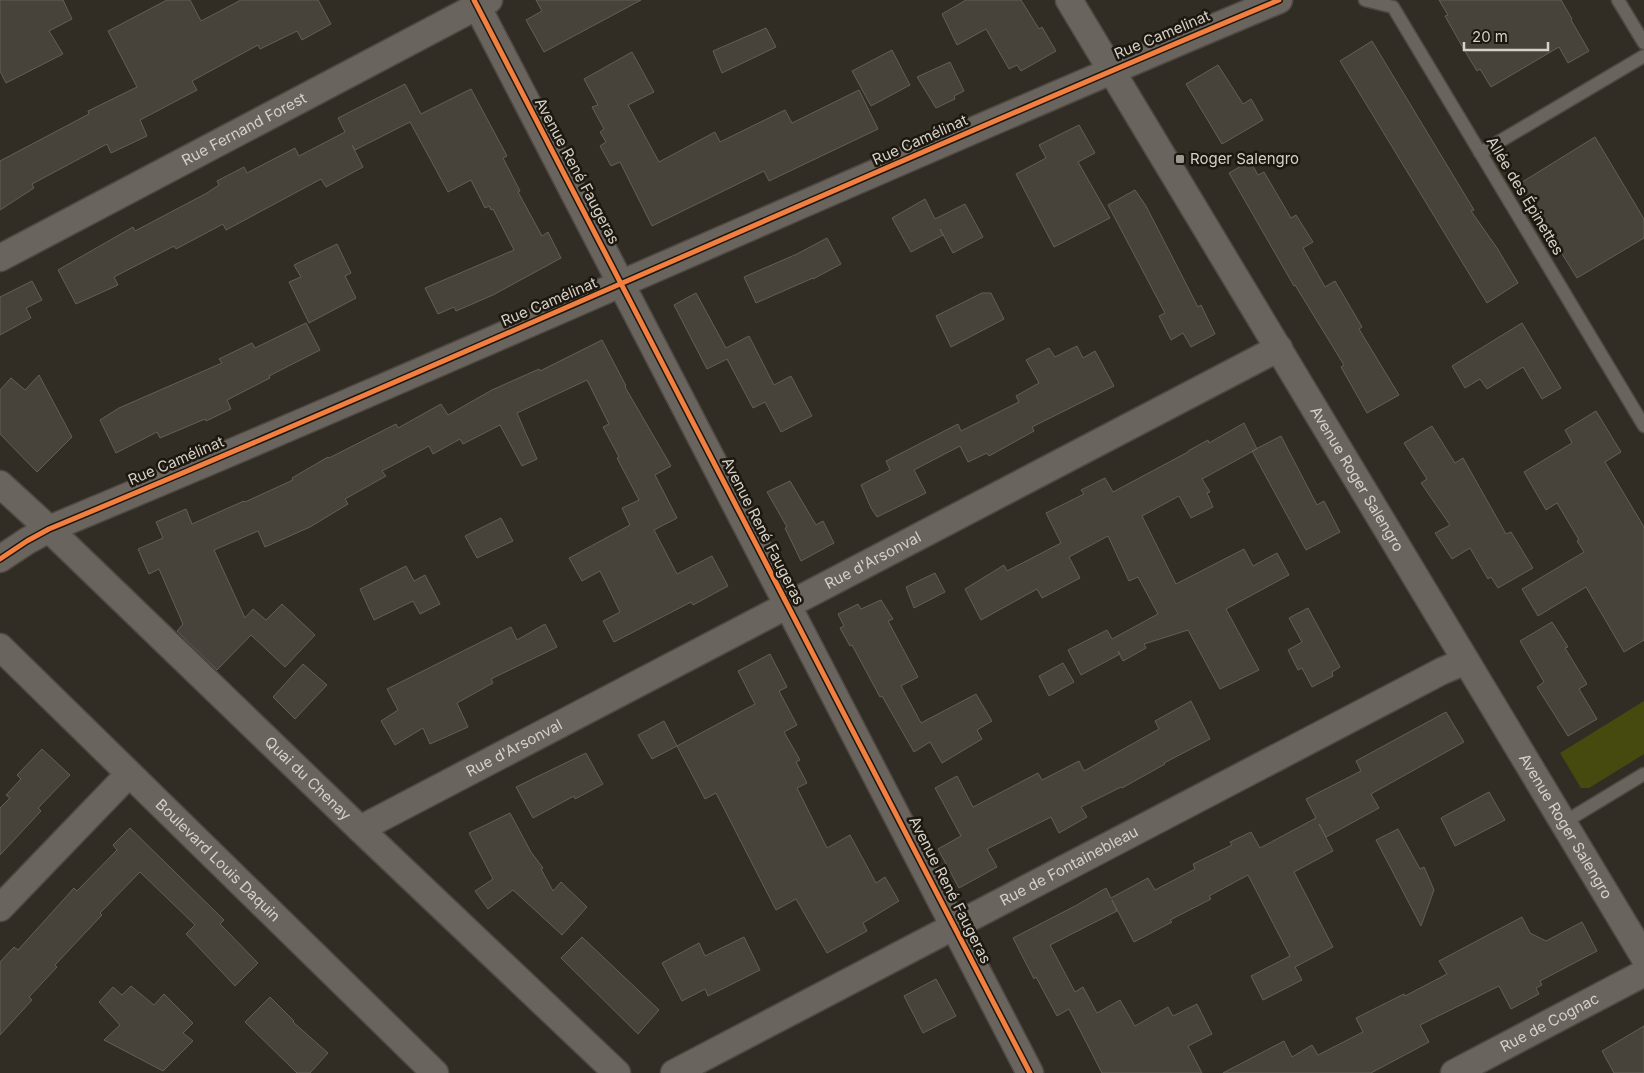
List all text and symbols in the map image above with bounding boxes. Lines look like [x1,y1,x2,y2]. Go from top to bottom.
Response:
street label: Rue Camelinat [1111,6,1213,63]
scale bar [1464,20,1548,52]
text: 20 m [1472,27,1508,46]
street label: Rue Fernand Forest [178,88,310,169]
street label: Avenue René Faugeras [531,95,624,247]
street label: Rue Camélinat [869,110,970,169]
street label: Allée des Épinettes [1483,133,1568,258]
place label: Roger Salengro [1190,149,1299,168]
marker: Roger Salengro [1174,153,1186,165]
street label: Rue Camélinat [498,273,600,330]
street label: Avenue Roger Salengro [1306,403,1408,555]
street label: Rue Camélinat [125,432,227,489]
street label: Avenue René Faugeras [718,454,809,608]
street label: Rue d'Arsonval [821,527,924,593]
street label: Rue d'Arsonval [463,715,565,781]
street label: Quai du Chenay [261,732,356,825]
street label: Avenue Roger Salengro [1515,750,1617,902]
street label: Boulevard Louis Daquin [152,795,285,925]
street label: Avenue René Faugeras [905,813,996,967]
street label: Rue de Fontainebleau [996,822,1141,910]
street label: Rue de Cognac [1497,989,1602,1056]

